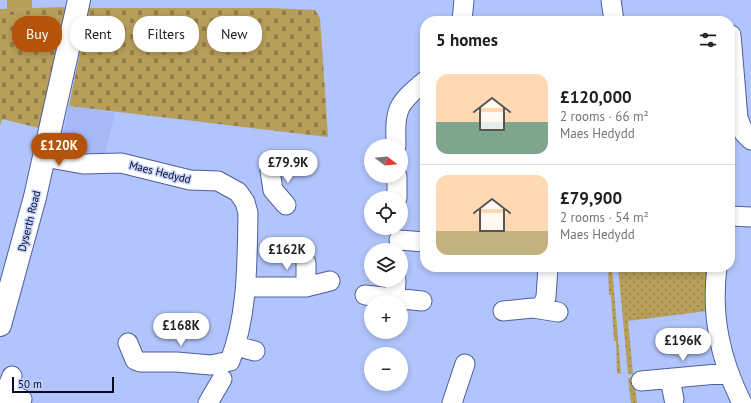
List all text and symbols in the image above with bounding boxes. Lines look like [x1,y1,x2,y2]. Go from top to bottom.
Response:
chip: Buy [12,16,62,52]
chip: Rent [70,16,125,52]
chip: Filters [133,16,199,52]
chip: New [207,16,262,52]
text: 5 homes [436,29,498,51]
icon: filters [697,29,719,51]
text: £120,000 [560,86,632,108]
icon: home [468,90,516,138]
text: 2 rooms · 66 m² [560,108,649,125]
text: Maes Hedydd [560,125,635,142]
pin: £120K [31,133,87,167]
text: £120K [40,137,78,154]
north arrow [364,139,408,183]
map controls [364,139,408,391]
pin: £79.9K [255,150,321,184]
text: £79.9K [268,154,308,171]
street label: Maes Hedydd [128,158,192,186]
text: £79,900 [560,187,622,209]
street label: Dyserth Road [15,189,43,253]
button: locate [364,191,408,235]
icon: home [468,191,516,239]
text: 2 rooms · 54 m² [560,209,649,226]
text: Maes Hedydd [560,226,635,243]
pin: £162K [259,237,315,271]
text: £162K [268,241,306,258]
button: layers [364,243,408,287]
button: + [364,295,408,339]
pin: £168K [153,313,209,347]
text: £168K [162,317,200,334]
pin: £196K [655,328,711,362]
text: £196K [664,332,702,349]
button: − [364,347,408,391]
scale bar [12,375,114,394]
text: 50 m [18,377,42,391]

